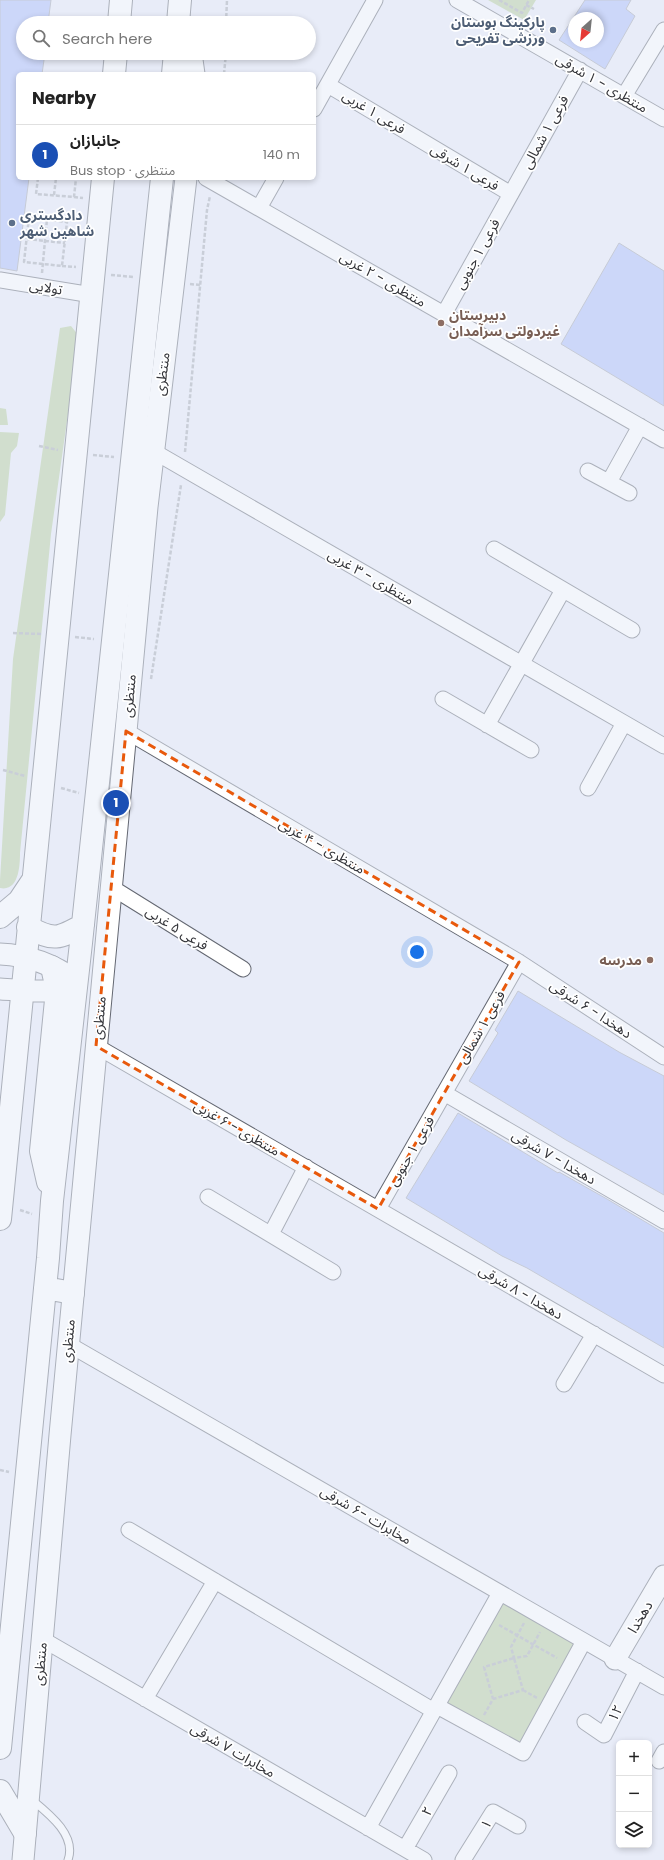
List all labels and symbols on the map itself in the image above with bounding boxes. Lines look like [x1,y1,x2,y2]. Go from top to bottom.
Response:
place label: پارکینگ بوستان ورزشی تفریحی [451,12,545,48]
north arrow [568,12,604,48]
marker: پارکینگ بوستان ورزشی تفریحی [548,25,558,35]
street label: منتظری - ۱ شرقی [552,49,652,117]
street label: فرعی ۱ غربی [339,85,409,139]
street label: فرعی ۱ شمالی [517,92,573,172]
street label: فرعی ۱ شرقی [427,139,503,195]
place label: دادگستری شاهین شهر [19,205,94,241]
street label: فرعی ۱ جنوبی [449,215,505,293]
marker: دادگستری شاهین شهر [7,218,17,228]
street label: منتظری - ۲ غربی [336,246,430,312]
street label: تولایی [28,275,64,299]
place label: دبیرستان غیردولتی سرآمدان [449,305,560,341]
marker: دبیرستان غیردولتی سرآمدان [436,318,446,328]
street label: منتظری [149,351,175,397]
street label: منتظری - ۳ غربی [324,544,418,610]
street label: منتظری [117,673,141,719]
pin: 1 [103,788,129,818]
street label: منتظری - ۴ غربی [275,813,369,879]
street label: فرعی ۵ غربی [142,901,212,955]
your location [407,942,427,962]
place label: مدرسه [599,950,642,970]
marker: مدرسه [645,955,655,965]
street label: دهخدا - ۶ شرقی [546,975,636,1043]
street label: فرعی ۱ شمالی [452,987,510,1067]
street label: منتظری [87,995,111,1041]
street label: منتظری - ۶ غربی [190,1095,284,1161]
street label: فرعی ۱ جنوبی [383,1112,439,1190]
street label: دهخدا - ۷ شرقی [508,1125,600,1189]
street label: دهخدا - ۸ شرقی [475,1260,567,1324]
street label: منتظری [56,1318,80,1364]
street label: مخابرات -۶ شرقی [317,1481,415,1549]
street label: دهخدا [623,1597,658,1637]
street label: منتظری [28,1641,52,1687]
street label: ۱۲ [602,1701,628,1725]
street label: مخابرات ۷ شرقی [187,1718,279,1782]
street label: ۲ [416,1803,438,1819]
street label: ۱ [475,1815,497,1833]

